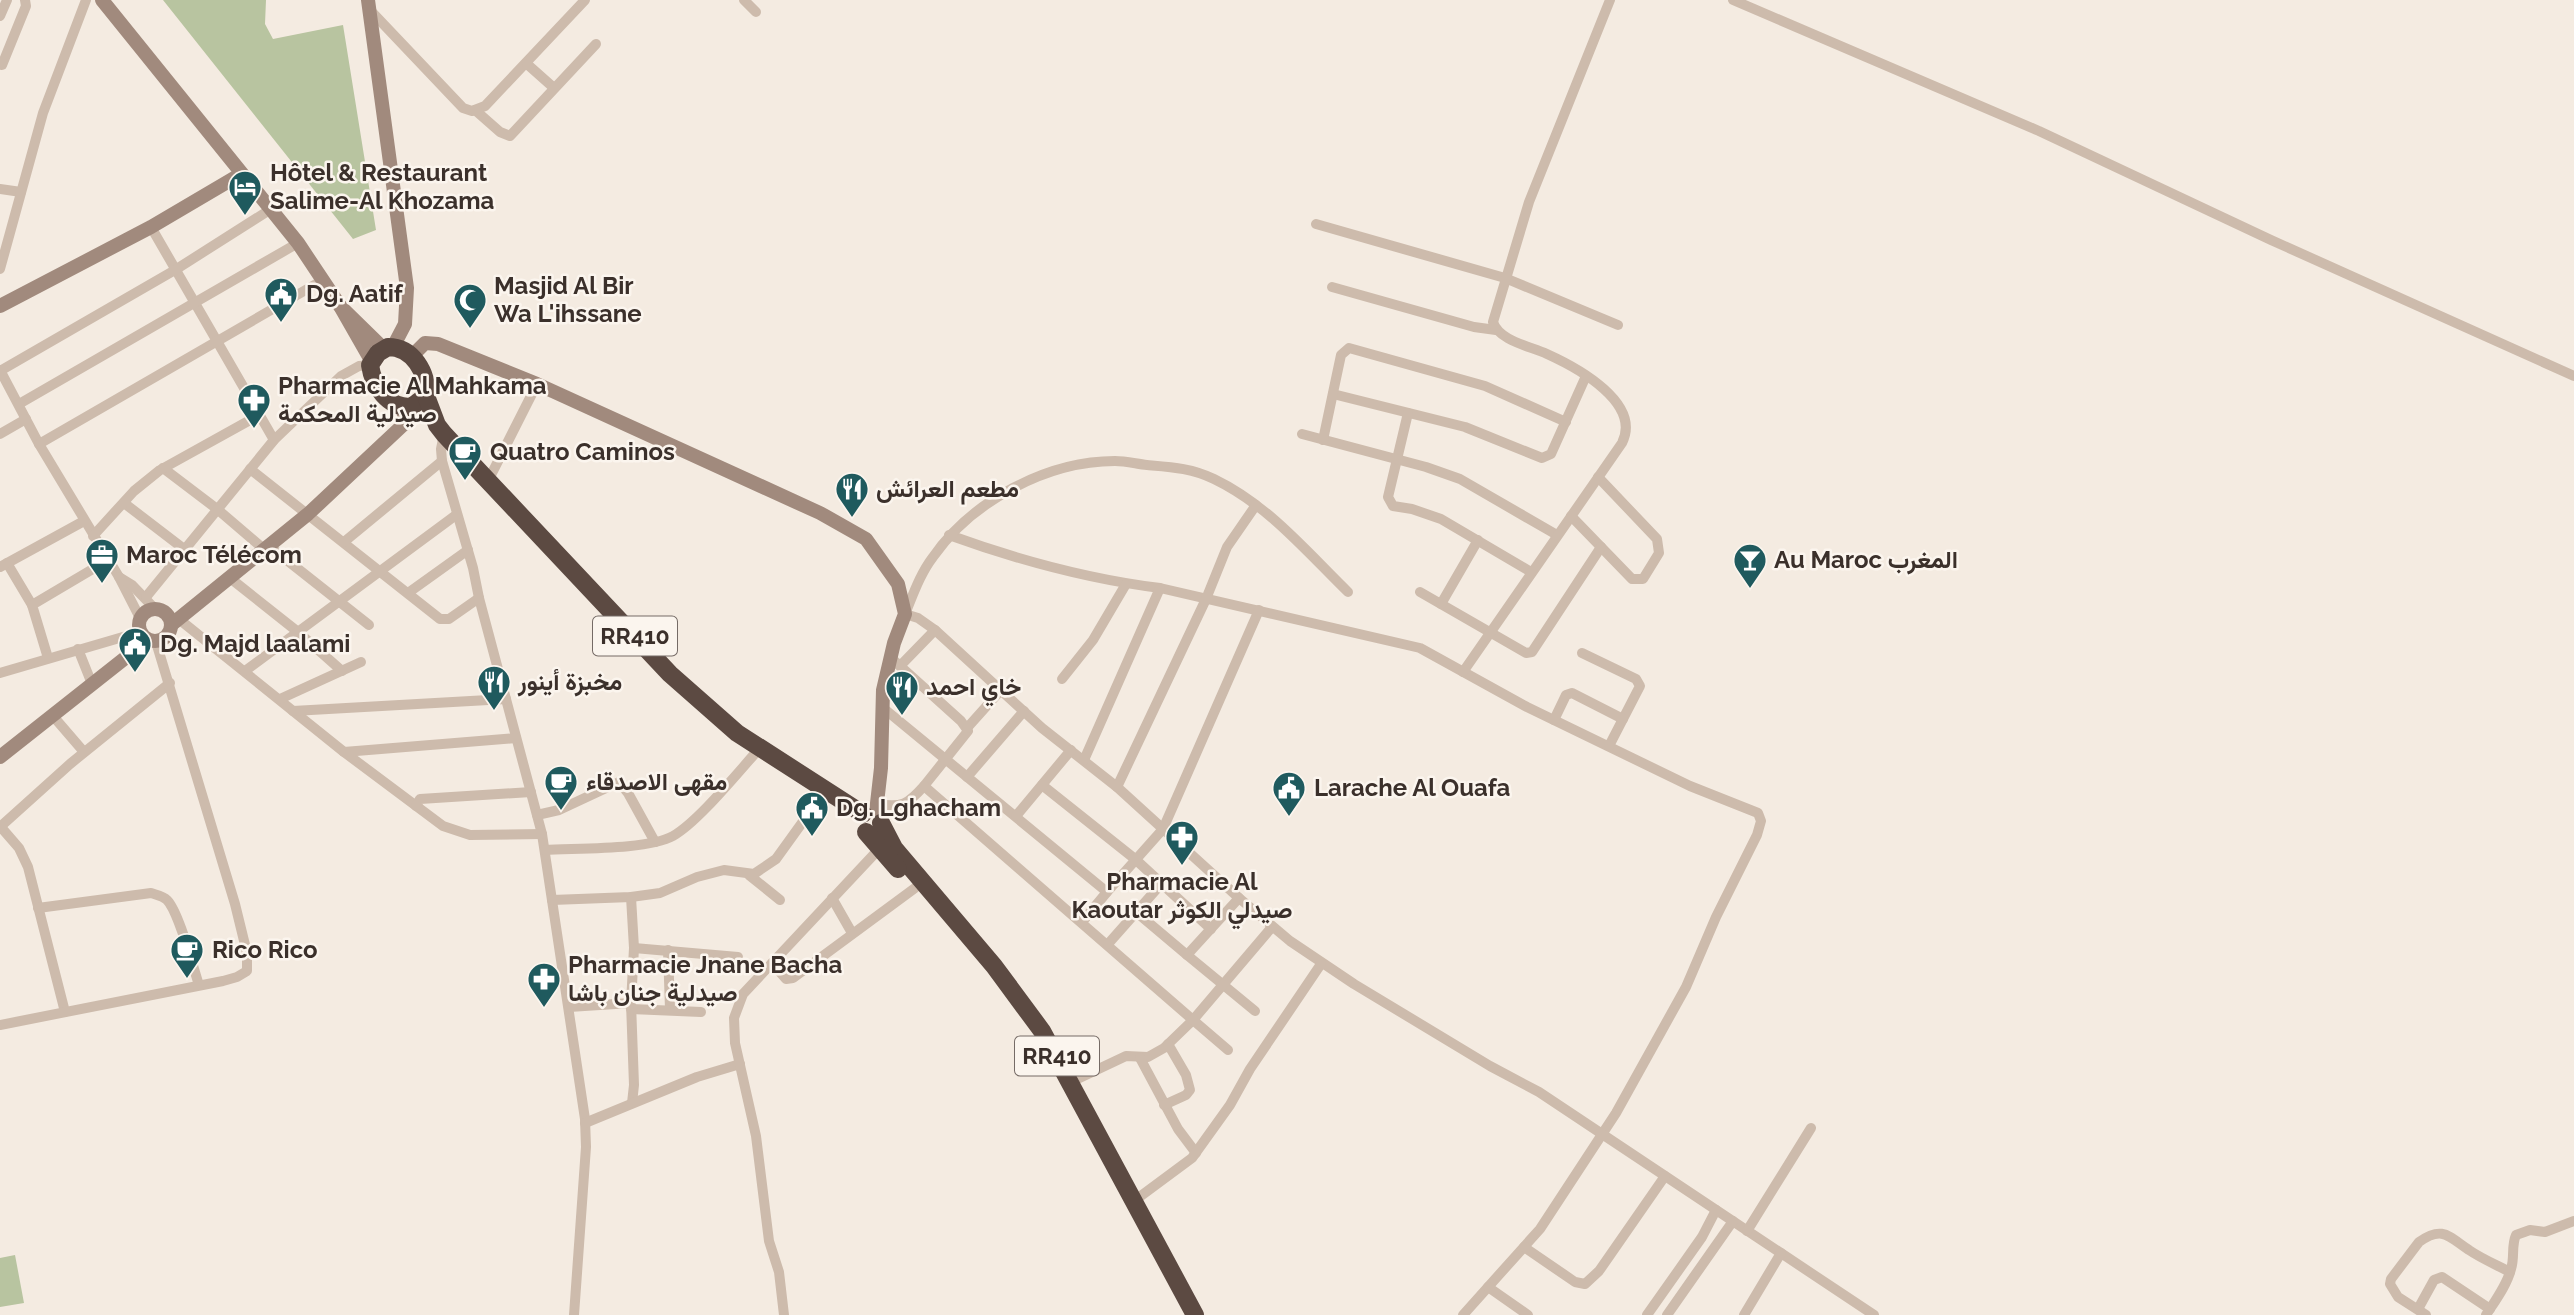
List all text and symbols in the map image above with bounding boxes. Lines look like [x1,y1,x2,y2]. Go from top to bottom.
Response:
place label: Hôtel & Restaurant Salime-Al Khozama [270,158,495,215]
hotel icon: Hôtel & Restaurant Salime-Al Khozama [226,168,264,217]
place label: Masjid Al Bir Wa L'ihssane [494,271,642,328]
public building icon: Dg. Aatif [262,275,300,324]
place label: Dg. Aatif [306,279,404,308]
mosque icon: Masjid Al Bir Wa L'ihssane [451,281,489,330]
place label: Pharmacie Al Mahkama صيدلية المحكمة [278,371,547,428]
pharmacy icon: Pharmacie Al Mahkama صيدلية المحكمة [235,381,273,430]
cafe icon: Quatro Caminos [446,433,484,482]
place label: Quatro Caminos [490,437,675,466]
restaurant icon: مطعم العرائش [833,470,871,519]
place label: مطعم العرائش [876,474,1019,505]
office icon: Maroc Télécom [83,536,121,585]
place label: Maroc Télécom [126,540,302,569]
bar icon: Au Maroc المغرب [1731,541,1769,590]
place label: Au Maroc المغرب [1774,545,1958,575]
road number: RR410 [593,616,677,656]
public building icon: Dg. Majd laalami [116,625,154,674]
place label: Dg. Majd laalami [160,629,350,658]
restaurant icon: مخبزة أينور [475,663,513,712]
place label: مخبزة أينور [517,667,622,697]
restaurant icon: خاي احمد [883,668,921,717]
place label: خاي احمد [926,672,1021,707]
cafe icon: مقهى الاصدقاء [542,763,580,812]
place label: مقهى الاصدقاء [586,767,727,797]
public building icon: Larache Al Ouafa [1270,769,1308,818]
place label: Larache Al Ouafa [1314,773,1511,802]
public building icon: Dg. Lghacham [793,789,831,838]
place label: Dg. Lghacham [836,793,1001,822]
pharmacy icon: Pharmacie Al Kaoutar صيدلي الكوثر [1163,818,1201,867]
place label: Pharmacie Al Kaoutar صيدلي الكوثر [1071,867,1293,930]
cafe icon: Rico Rico [168,931,206,980]
place label: Rico Rico [212,935,318,964]
place label: Pharmacie Jnane Bacha صيدلية جنان باشا [568,950,842,1007]
pharmacy icon: Pharmacie Jnane Bacha صيدلية جنان باشا [525,960,563,1009]
road number: RR410 [1015,1036,1099,1076]

